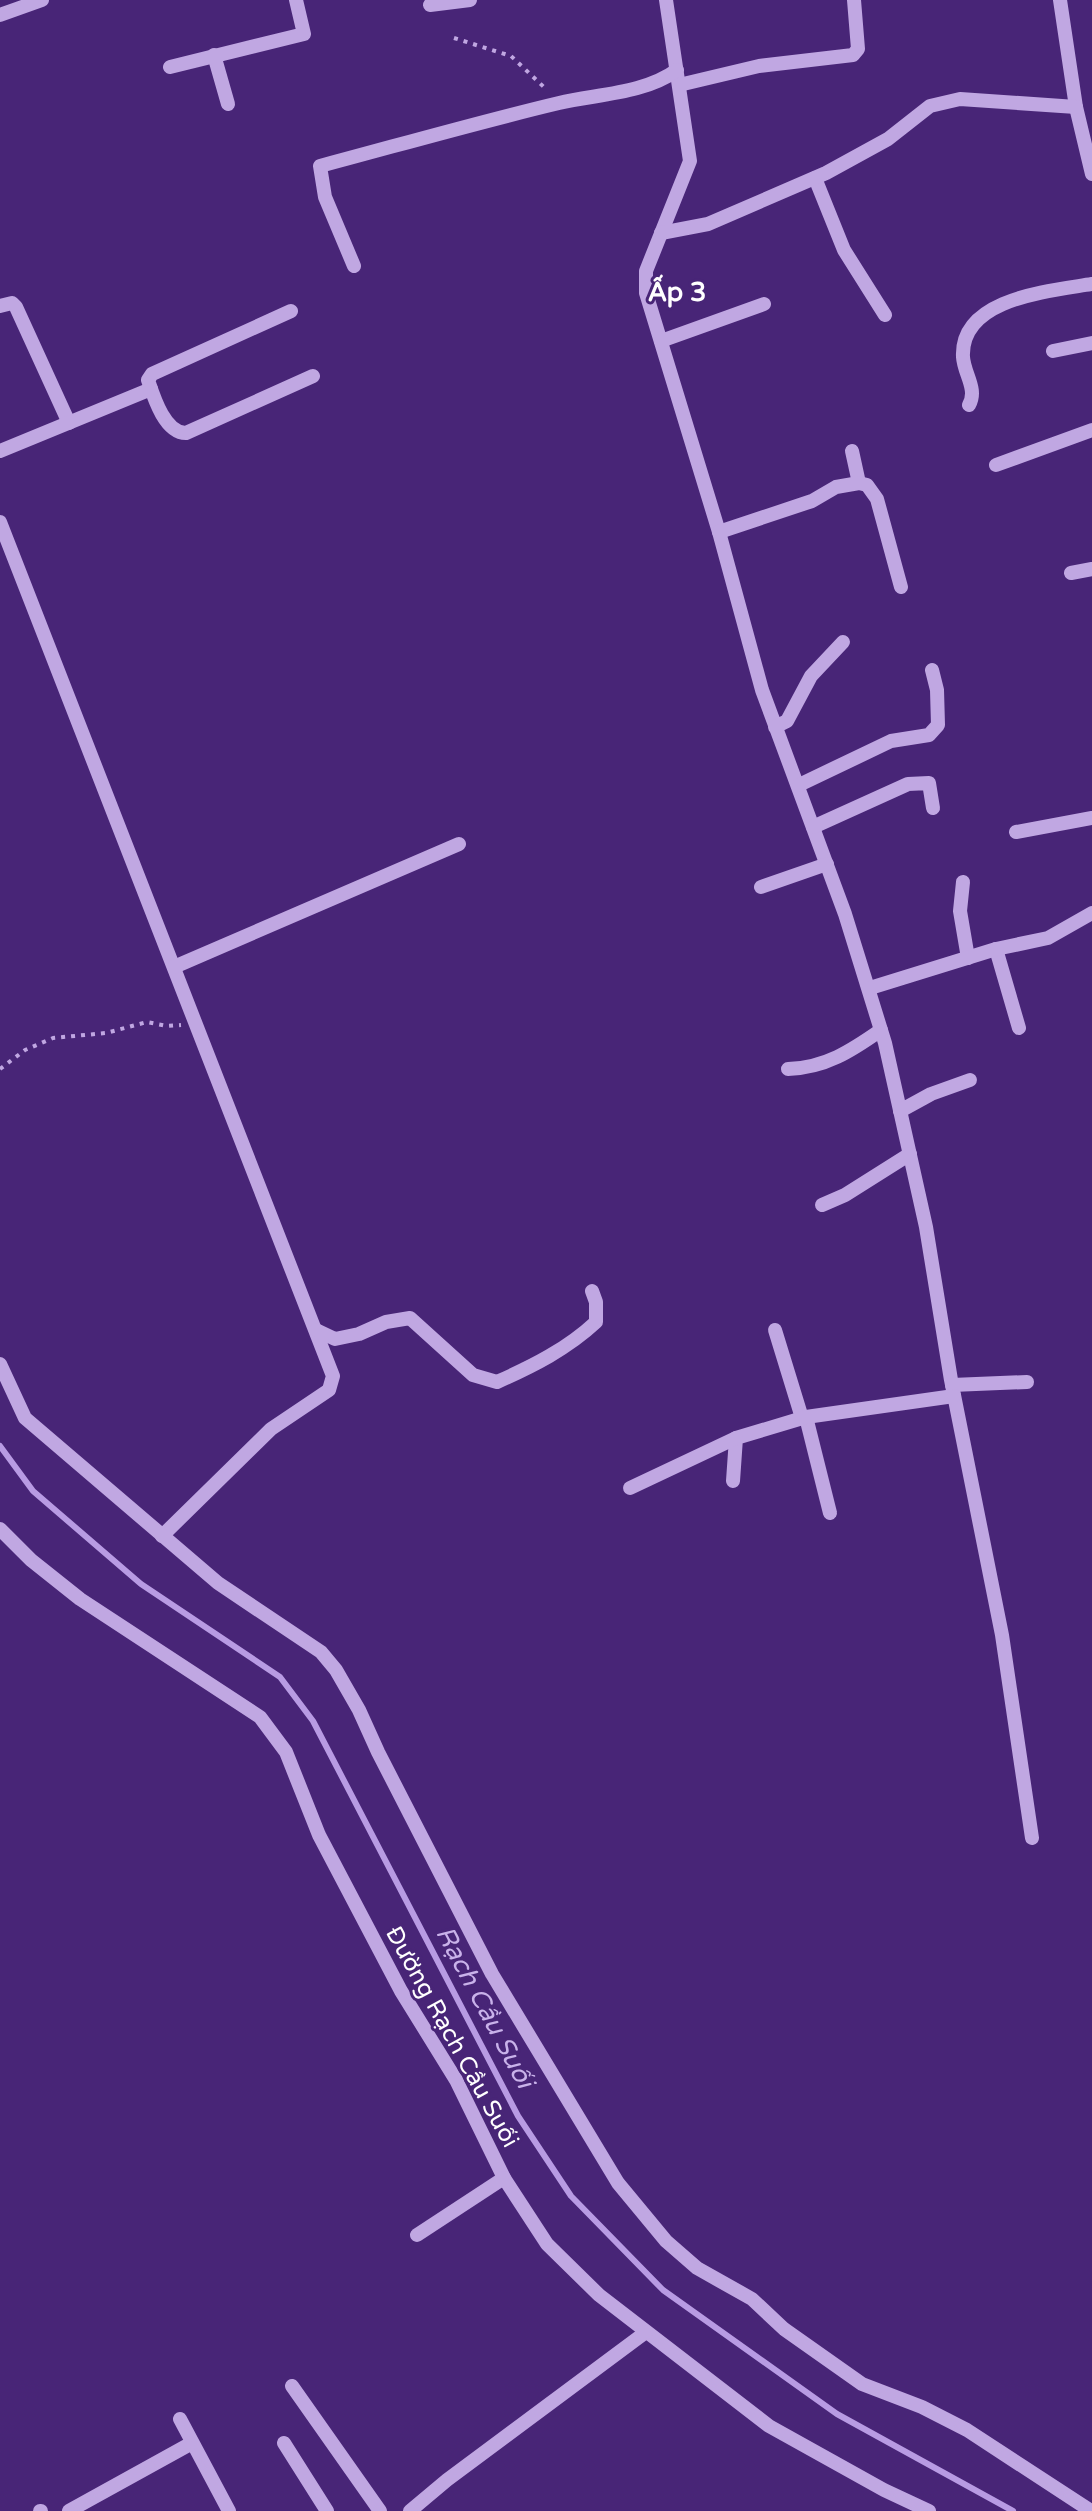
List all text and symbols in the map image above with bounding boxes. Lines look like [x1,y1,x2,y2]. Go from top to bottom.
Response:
district label: Ấp 3 [648,274,706,308]
street label: Đường Rạch Cầu Suối [379,1921,525,2153]
water label: Rạch Cầu Suối [429,1921,542,2096]

